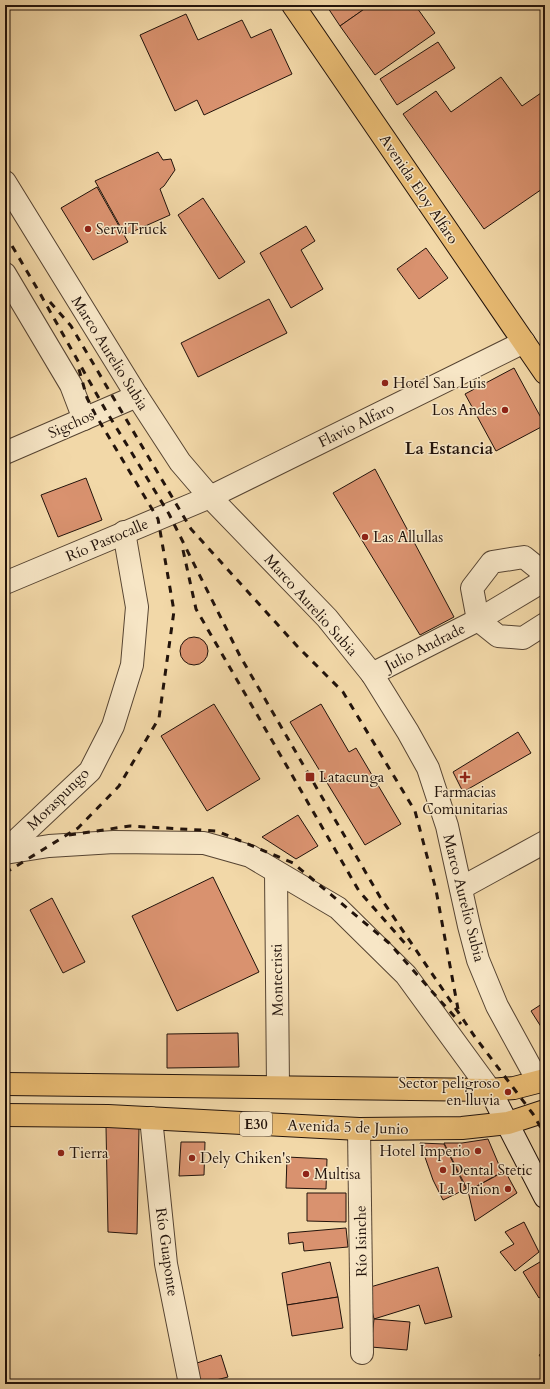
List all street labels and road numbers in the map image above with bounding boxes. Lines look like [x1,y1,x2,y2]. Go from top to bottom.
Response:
street label: Avenida Eloy Alfaro [375,130,463,248]
street label: Marco Aurelio Subia [67,292,153,414]
street label: Flavio Alfaro [315,398,397,452]
street label: Sigchos [45,405,97,443]
street label: Río Pastocalle [63,514,151,566]
street label: Marco Aurelio Subia [260,550,363,661]
street label: Julio Andrade [380,618,469,677]
street label: Moraspungo [22,763,94,835]
street label: Marco Aurelio Subia [438,832,490,964]
street label: Montecristi [266,943,288,1017]
road number: E30 [240,1112,272,1136]
street label: Avenida 5 de Junio [287,1115,409,1139]
street label: Río Isinche [350,1205,372,1277]
street label: Río Guaponte [151,1206,183,1298]

